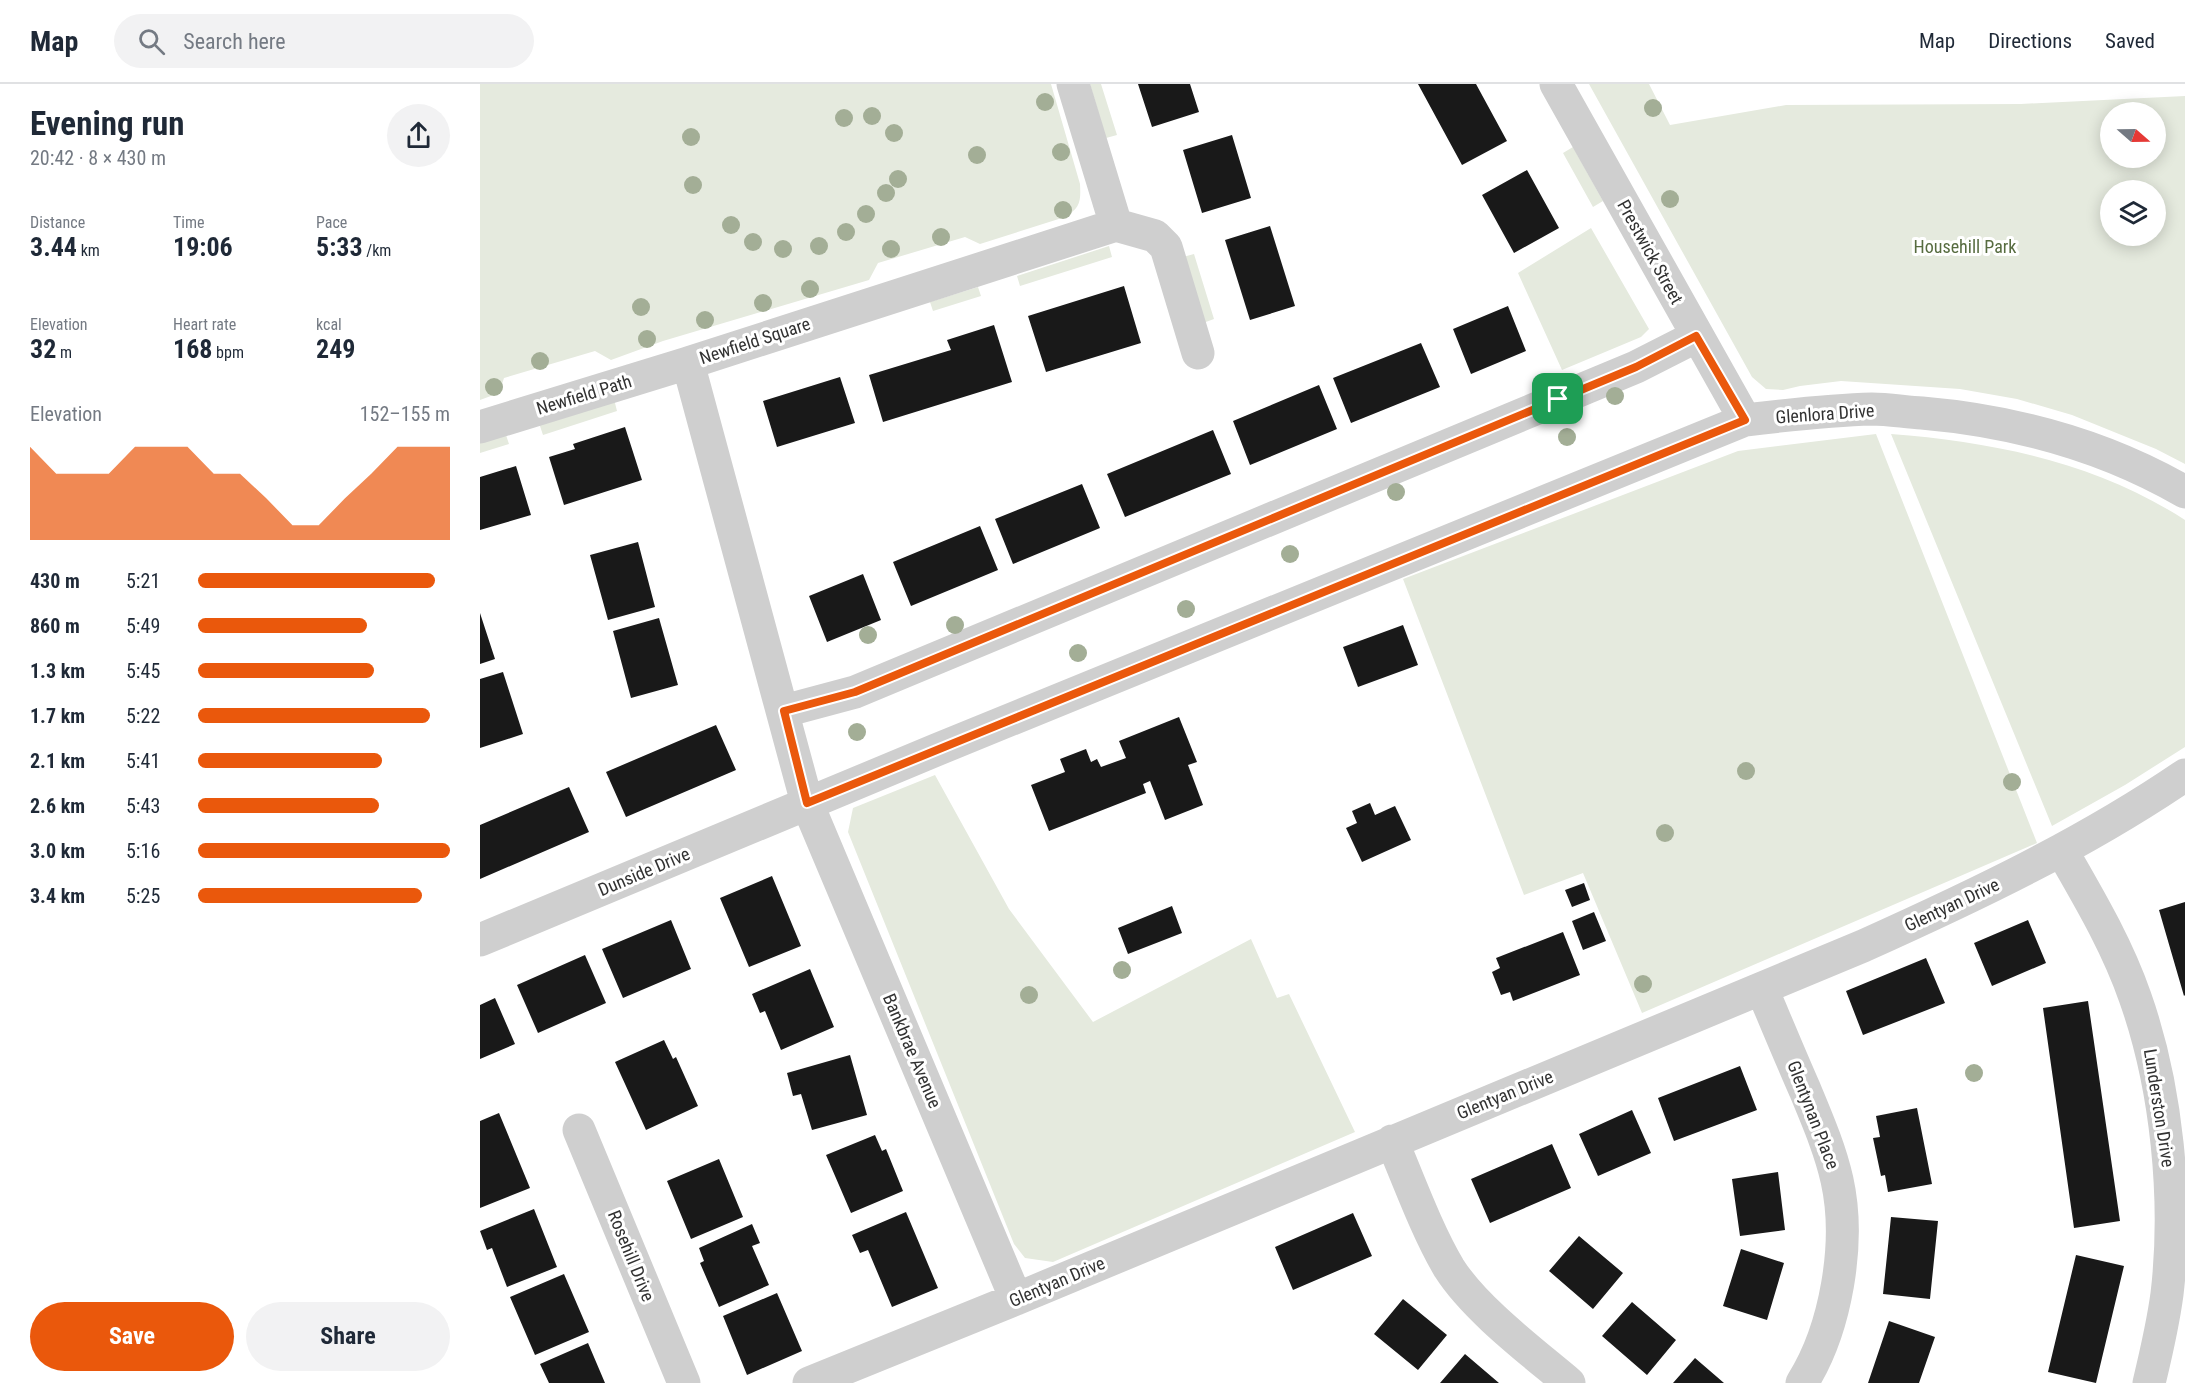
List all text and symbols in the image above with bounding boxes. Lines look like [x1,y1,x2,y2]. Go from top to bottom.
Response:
search box [114,14,534,68]
text: Map [30,25,78,58]
icon: search [135,25,168,58]
text: Search here [183,29,286,54]
text: Map [1919,29,1955,53]
text: Directions [1988,29,2072,53]
text: Saved [2105,29,2155,53]
north arrow [2100,102,2166,168]
map controls [2100,102,2166,246]
text: Evening run [30,104,185,143]
button: share [387,104,450,167]
text: 20:42 · 8 × 430 m [30,146,166,170]
button: layers [2100,180,2166,246]
street label: Prestwick Street [1613,196,1688,308]
text: Distance [30,213,85,232]
text: Time [173,213,205,232]
text: Pace [316,213,347,232]
text: 3.44 [30,232,77,262]
text: 19:06 [173,232,233,262]
text: 5:33 [316,232,363,262]
park label: Househill Park [1914,236,2016,257]
text: km [77,241,100,260]
text: /km [363,241,391,260]
street label: Newfield Square [697,313,813,368]
text: Elevation [30,315,88,334]
text: Heart rate [173,315,236,334]
text: kcal [316,315,342,334]
text: 32 [30,334,56,364]
text: 168 [173,334,212,364]
text: 249 [316,334,355,364]
text: m [56,343,72,362]
text: bpm [212,343,244,362]
street label: Newfield Path [534,370,634,419]
pin [1532,373,1583,424]
icon: arrive [1541,382,1574,415]
street label: Glenlora Drive [1775,400,1875,427]
text: Elevation [30,402,102,426]
text: 152–155 m [360,402,450,426]
text: 430 m [30,569,80,593]
text: 5:21 [126,569,160,593]
text: 860 m [30,614,80,638]
text: 5:49 [126,614,160,638]
text: 1.3 km [30,659,85,683]
text: 5:45 [126,659,160,683]
text: 1.7 km [30,704,85,728]
text: 5:22 [126,704,160,728]
text: 2.1 km [30,749,85,773]
text: 5:41 [126,749,160,773]
text: 2.6 km [30,794,85,818]
text: 5:43 [126,794,160,818]
text: 3.0 km [30,839,85,863]
text: 5:16 [126,839,160,863]
street label: Dunside Drive [595,843,693,900]
street label: Glentyan Drive [1901,873,2002,936]
text: 3.4 km [30,884,85,908]
text: 5:25 [126,884,160,908]
street label: Bankbrae Avenue [879,990,946,1111]
street label: Lunderston Drive [2140,1047,2179,1169]
street label: Glentynan Place [1783,1058,1844,1172]
street label: Glentyan Drive [1454,1066,1556,1123]
street label: Rosehill Drive [604,1207,659,1304]
street label: Glentyan Drive [1006,1252,1108,1311]
button: Save [30,1302,234,1371]
button: Share [246,1302,450,1371]

